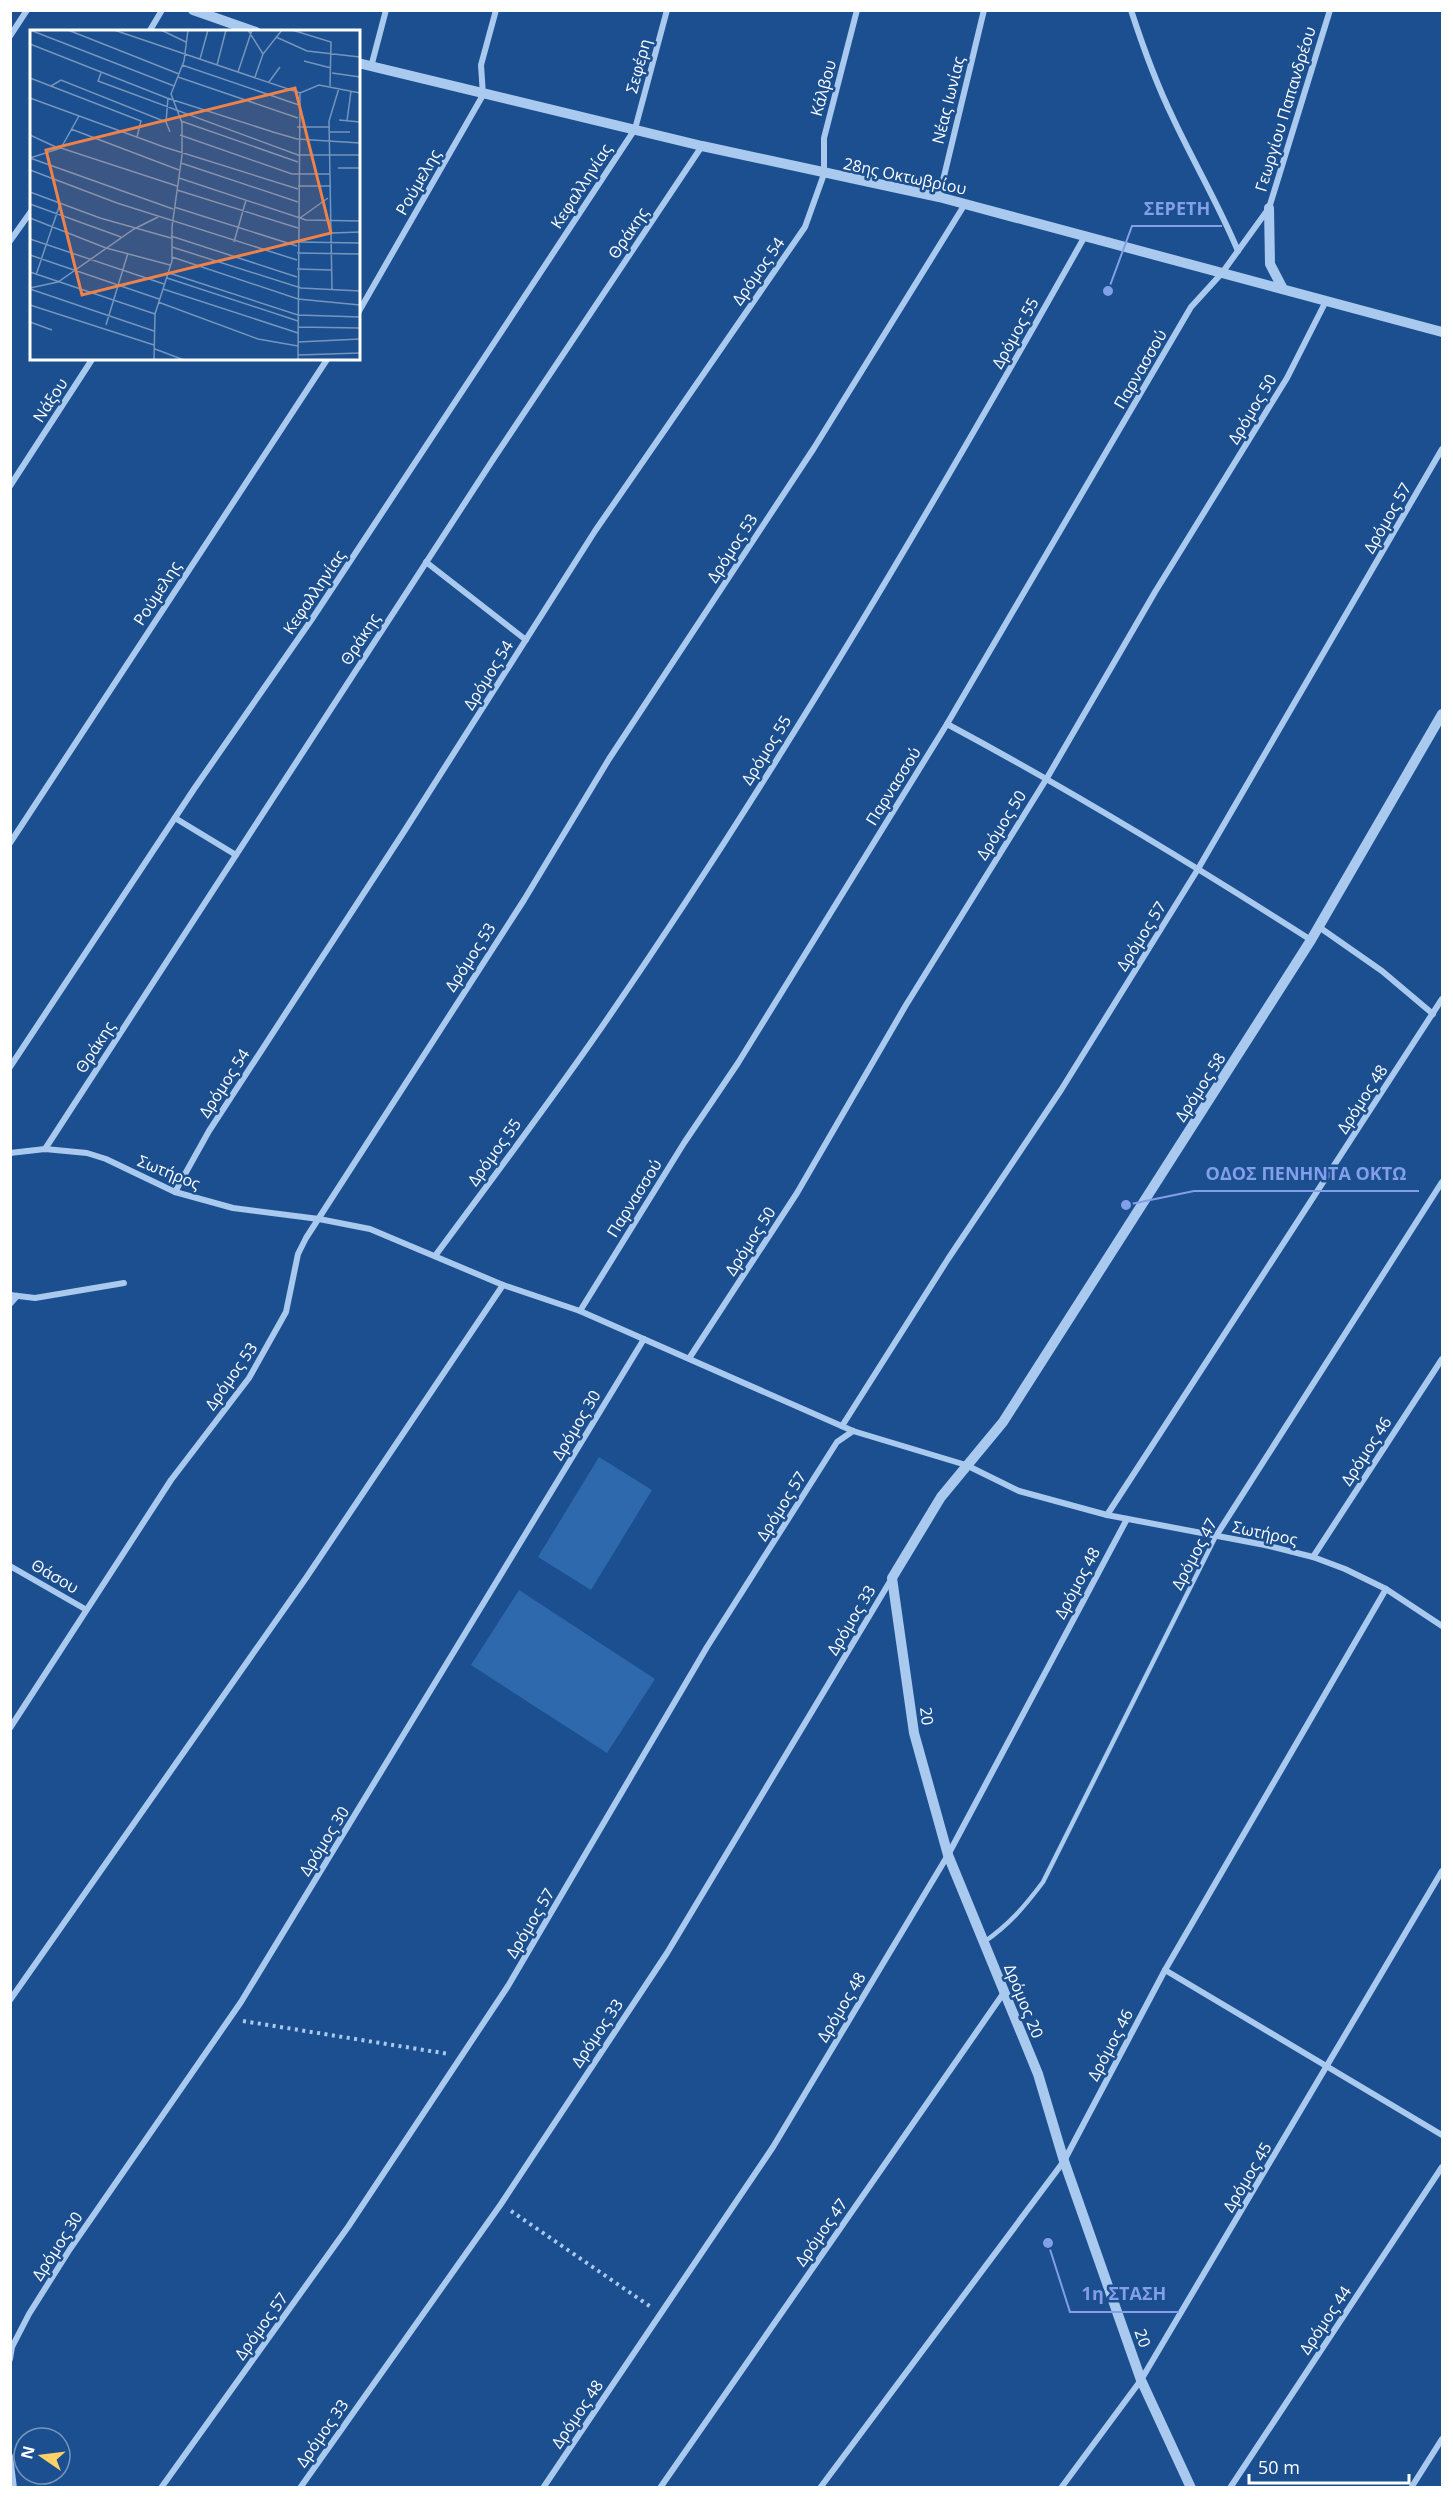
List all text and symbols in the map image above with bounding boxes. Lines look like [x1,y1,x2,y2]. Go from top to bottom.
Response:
street label: Γεωργίου Παπανδρέου [1249,24,1321,194]
inset map [30,30,360,360]
street label: Σεφέρη [620,36,656,96]
street label: Νέας Ιωνίας [926,54,970,146]
street label: Κάλβου [805,57,841,119]
street label: Κεφαλληνίας [545,139,617,233]
street label: Ρούμελης [390,145,446,219]
street label: 28ης Οκτωβρίου [841,152,969,200]
callout: ΣΕΡΕΤΗ [1132,190,1222,226]
text: ΣΕΡΕΤΗ [1144,196,1210,220]
street label: Θράκης [603,203,653,263]
street label: Δρόμος 54 [727,233,789,309]
street label: Δρόμος 55 [986,293,1044,373]
street label: Παρνασσού [1108,325,1172,413]
street label: Δρόμος 50 [1222,370,1282,448]
street label: Νάξου [27,374,73,426]
street label: Δρόμος 57 [1358,479,1416,557]
street label: Δρόμος 53 [701,509,763,587]
street label: Κεφαλληνίας [278,545,350,638]
street label: Ρούμελης [128,556,186,629]
street label: Θράκης [335,609,385,669]
street label: Δρόμος 54 [458,636,518,714]
street label: Δρόμος 55 [736,711,796,789]
street label: Παρνασσού [860,743,926,829]
street label: Δρόμος 50 [971,786,1031,864]
street label: Δρόμος 57 [1111,897,1171,975]
street label: Δρόμος 53 [439,918,501,996]
street label: Θράκης [70,1017,120,1077]
street label: Δρόμος 54 [193,1044,255,1122]
street label: Δρόμος 58 [1169,1048,1231,1126]
street label: Δρόμος 48 [1331,1060,1393,1138]
street label: Δρόμος 55 [462,1114,526,1190]
street label: Σωτήρος [134,1149,204,1195]
street label: Παρνασσού [601,1155,667,1241]
callout: ΟΔΟΣ ΠΕΝΗΝΤΑ ΟΚΤΩ [1194,1155,1419,1191]
text: ΟΔΟΣ ΠΕΝΗΝΤΑ ΟΚΤΩ [1206,1161,1406,1185]
street label: Δρόμος 50 [719,1202,781,1280]
street label: Δρόμος 53 [200,1338,262,1414]
street label: Δρόμος 30 [546,1386,606,1464]
street label: Δρόμος 46 [1335,1412,1397,1490]
street label: Δρόμος 57 [751,1467,811,1545]
street label: Δρόμος 47 [1166,1514,1222,1594]
street label: Σωτήρος [1231,1515,1300,1551]
street label: Δρόμος 48 [1049,1543,1105,1623]
street label: Θάσου [27,1554,83,1598]
street label: Δρόμος 33 [821,1581,881,1659]
street label: 20 [915,1706,939,1726]
street label: Δρόμος 30 [294,1802,354,1880]
street label: Δρόμος 57 [500,1884,560,1962]
street label: Δρόμος 20 [999,1961,1049,2041]
street label: Δρόμος 48 [811,1968,871,2046]
street label: Δρόμος 33 [566,1994,628,2072]
street label: Δρόμος 46 [1082,2005,1138,2085]
street label: Δρόμος 45 [1217,2138,1277,2216]
street label: Δρόμος 47 [790,2194,852,2270]
street label: Δρόμος 30 [26,2207,88,2285]
callout: 1η ΣΤΑΣΗ [1070,2276,1179,2312]
text: 1η ΣΤΑΣΗ [1082,2281,1166,2305]
street label: Δρόμος 44 [1294,2281,1356,2359]
street label: Δρόμος 57 [229,2288,293,2364]
street label: 20 [1130,2326,1156,2350]
street label: Δρόμος 48 [546,2375,608,2453]
street label: Δρόμος 33 [291,2395,353,2471]
north arrow [12,2426,72,2486]
text: N [15,2443,40,2461]
scale bar [1249,2447,1410,2485]
text: 50 m [1258,2455,1300,2479]

